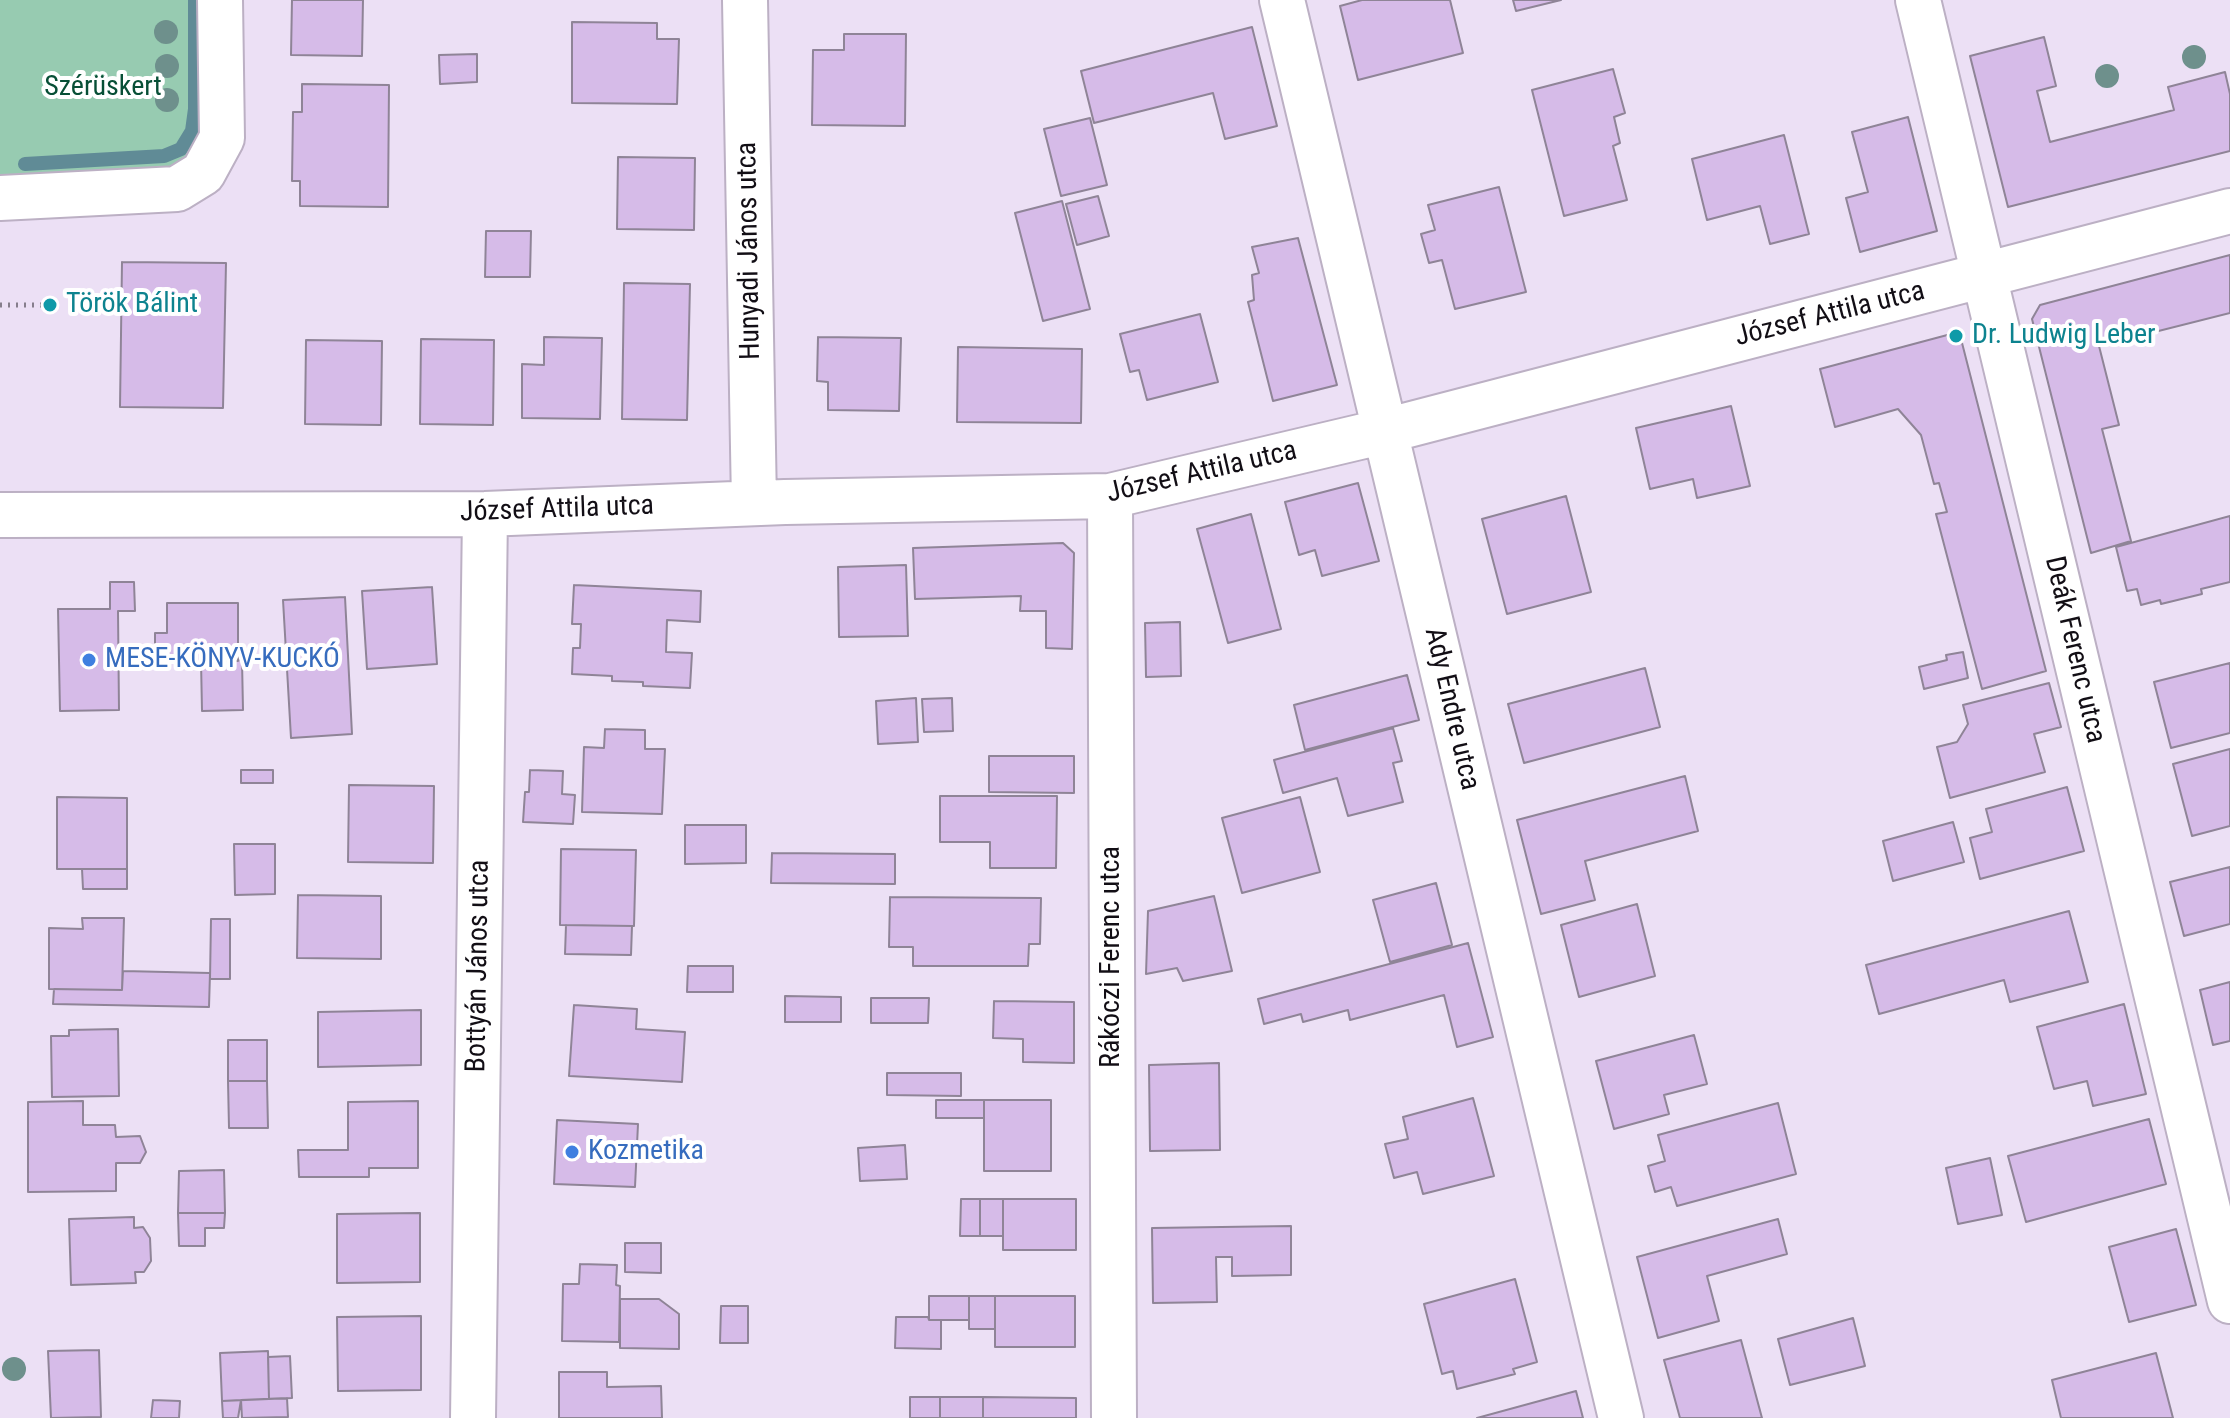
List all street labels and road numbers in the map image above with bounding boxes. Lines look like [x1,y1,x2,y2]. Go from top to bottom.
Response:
street label: Hunyadi János utca [731,142,769,360]
street label: József Attila utca [1732,275,1928,355]
street label: József Attila utca [1104,435,1300,511]
street label: József Attila utca [459,490,655,530]
street label: Deák Ferenc utca [2036,553,2112,747]
street label: Ady Endre utca [1416,625,1486,793]
street label: Rákóczi Ferenc utca [1095,846,1129,1068]
street label: Bottyán János utca [460,859,498,1073]

